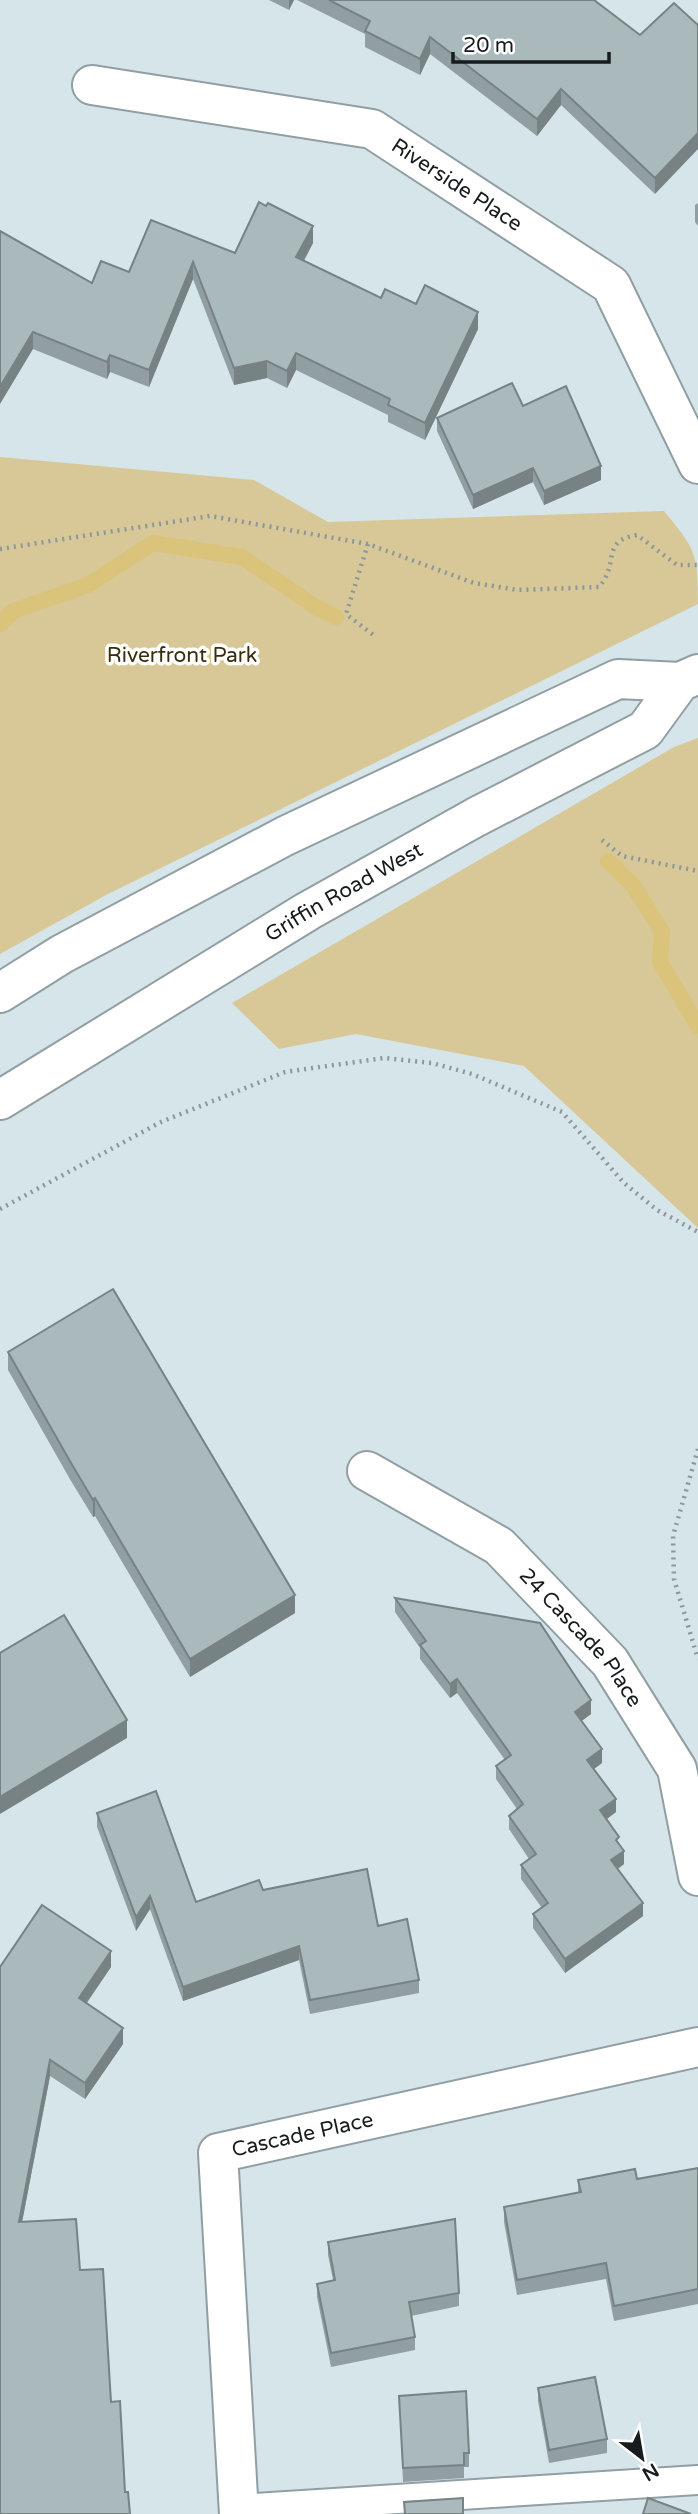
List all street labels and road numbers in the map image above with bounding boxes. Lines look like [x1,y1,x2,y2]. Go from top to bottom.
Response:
street label: Riverside Place [387,133,527,237]
street label: Griffin Road West [261,837,427,947]
street label: 24 Cascade Place [514,1563,647,1712]
street label: Cascade Place [229,2107,376,2163]

